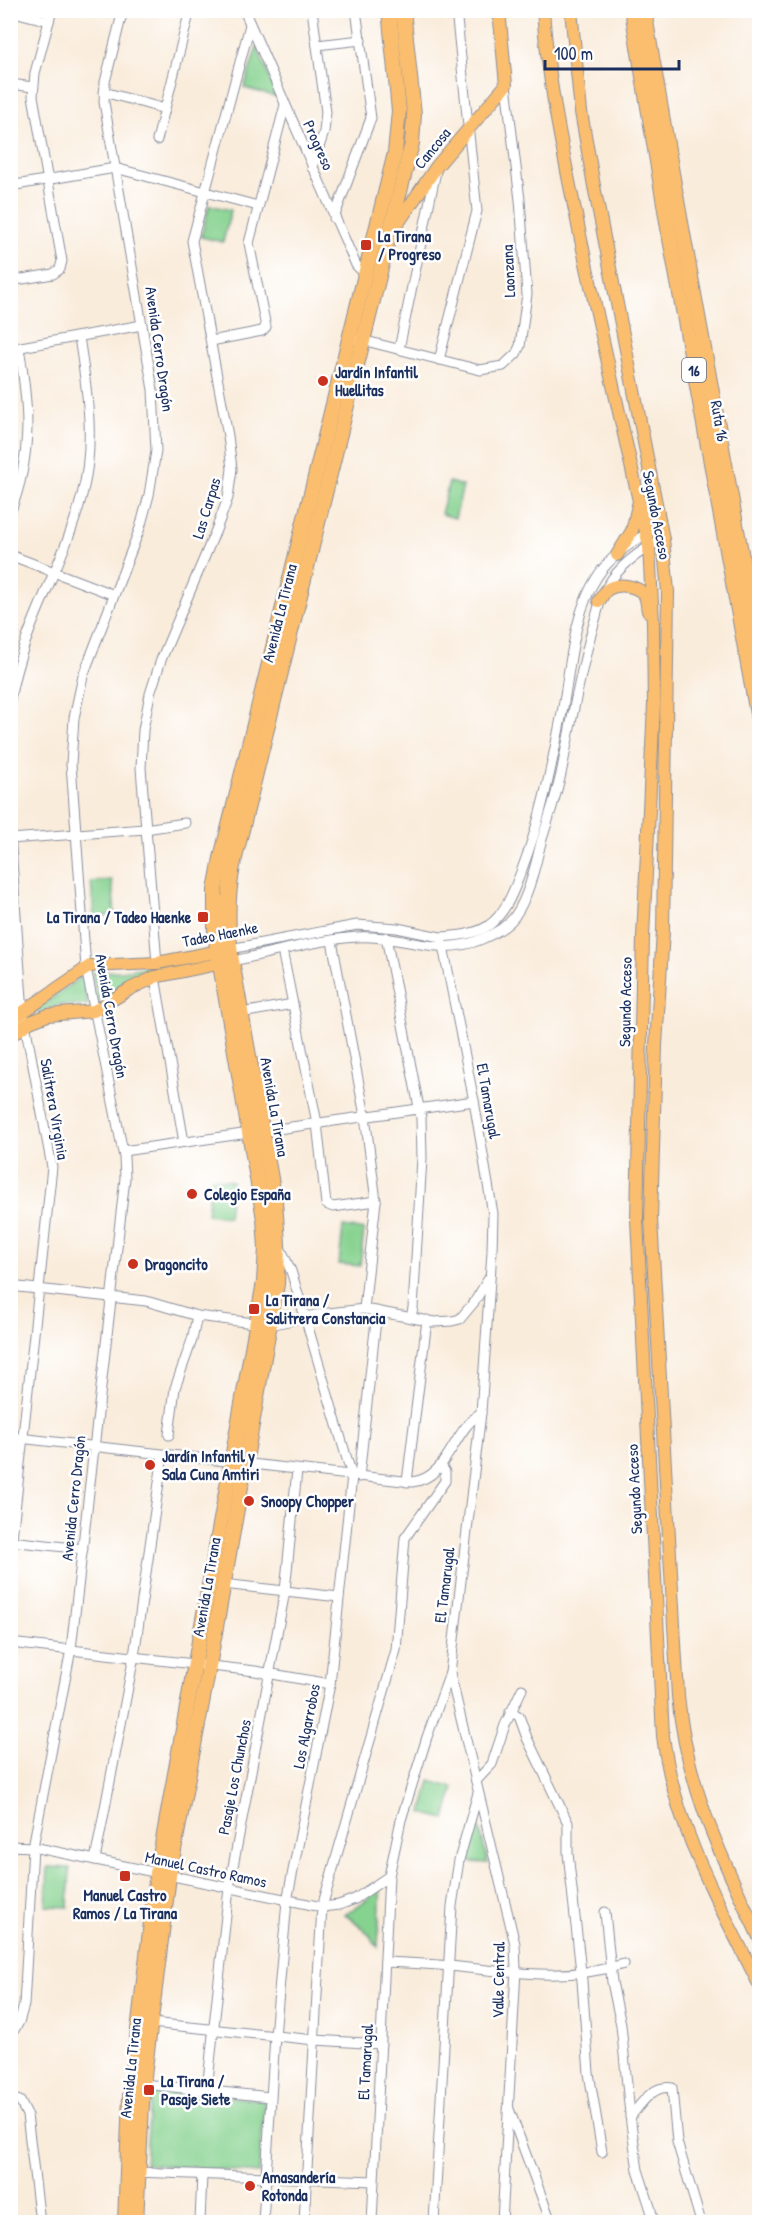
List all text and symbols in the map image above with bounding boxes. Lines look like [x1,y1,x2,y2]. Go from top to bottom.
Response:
scale bar [545,33,678,71]
text: 100 m [554,41,593,66]
street label: Progreso [298,117,340,174]
street label: Cancosa [409,123,455,173]
place label: La Tirana / Progreso [378,225,442,266]
marker: La Tirana / Progreso [359,238,373,252]
street label: Laonzana [496,244,520,298]
street label: Avenida Cerro Dragón [140,285,180,413]
road number: 16 [682,358,706,382]
place label: Jardín Infantil Huellitas [335,361,418,401]
marker: Jardín Infantil Huellitas [316,374,330,388]
street label: Ruta 16 [706,399,734,443]
street label: Segundo Acceso [638,469,676,562]
street label: Las Carpas [186,475,226,541]
street label: Avenida La Tirana [256,562,302,664]
place label: La Tirana / Tadeo Haenke [47,906,192,928]
marker: La Tirana / Tadeo Haenke [196,910,210,924]
street label: Tadeo Haenke [180,916,260,952]
street label: Avenida Cerro Dragón [90,952,134,1080]
street label: Segundo Acceso [613,956,637,1047]
street label: Avenida La Tirana [255,1056,295,1158]
street label: Salitrera Virginia [35,1057,75,1161]
street label: El Tamarugal [472,1062,507,1141]
place label: Colegio España [204,1183,291,1206]
marker: Colegio España [185,1187,199,1201]
place label: Dragoncito [145,1253,208,1276]
marker: Dragoncito [126,1257,140,1271]
place label: La Tirana / Salitrera Constancia [266,1289,386,1329]
marker: La Tirana / Salitrera Constancia [247,1302,261,1316]
street label: Avenida Cerro Dragón [55,1434,91,1562]
street label: Segundo Acceso [621,1443,647,1535]
place label: Jardín Infantil y Sala Cuna Amtiri [162,1445,260,1485]
marker: Jardín Infantil y Sala Cuna Amtiri [143,1458,157,1472]
place label: Snoopy Chopper [261,1490,355,1513]
marker: Snoopy Chopper [242,1494,256,1508]
street label: Avenida La Tirana [186,1536,226,1638]
street label: El Tamarugal [428,1545,460,1624]
street label: Los Algarrobos [287,1682,325,1770]
street label: Pasaje Los Chunchos [212,1717,256,1837]
street label: Manuel Castro Ramos [143,1845,269,1893]
marker: Manuel Castro Ramos / La Tirana [118,1869,132,1883]
place label: Manuel Castro Ramos / La Tirana [73,1884,178,1924]
street label: Valle Central [486,1941,510,2019]
street label: Avenida La Tirana [114,2017,146,2119]
street label: El Tamarugal [352,2023,378,2101]
place label: La Tirana / Pasaje Siete [161,2070,231,2110]
marker: La Tirana / Pasaje Siete [142,2083,156,2097]
place label: Amasandería Rotonda [262,2166,336,2206]
marker: Amasandería Rotonda [243,2179,257,2193]

